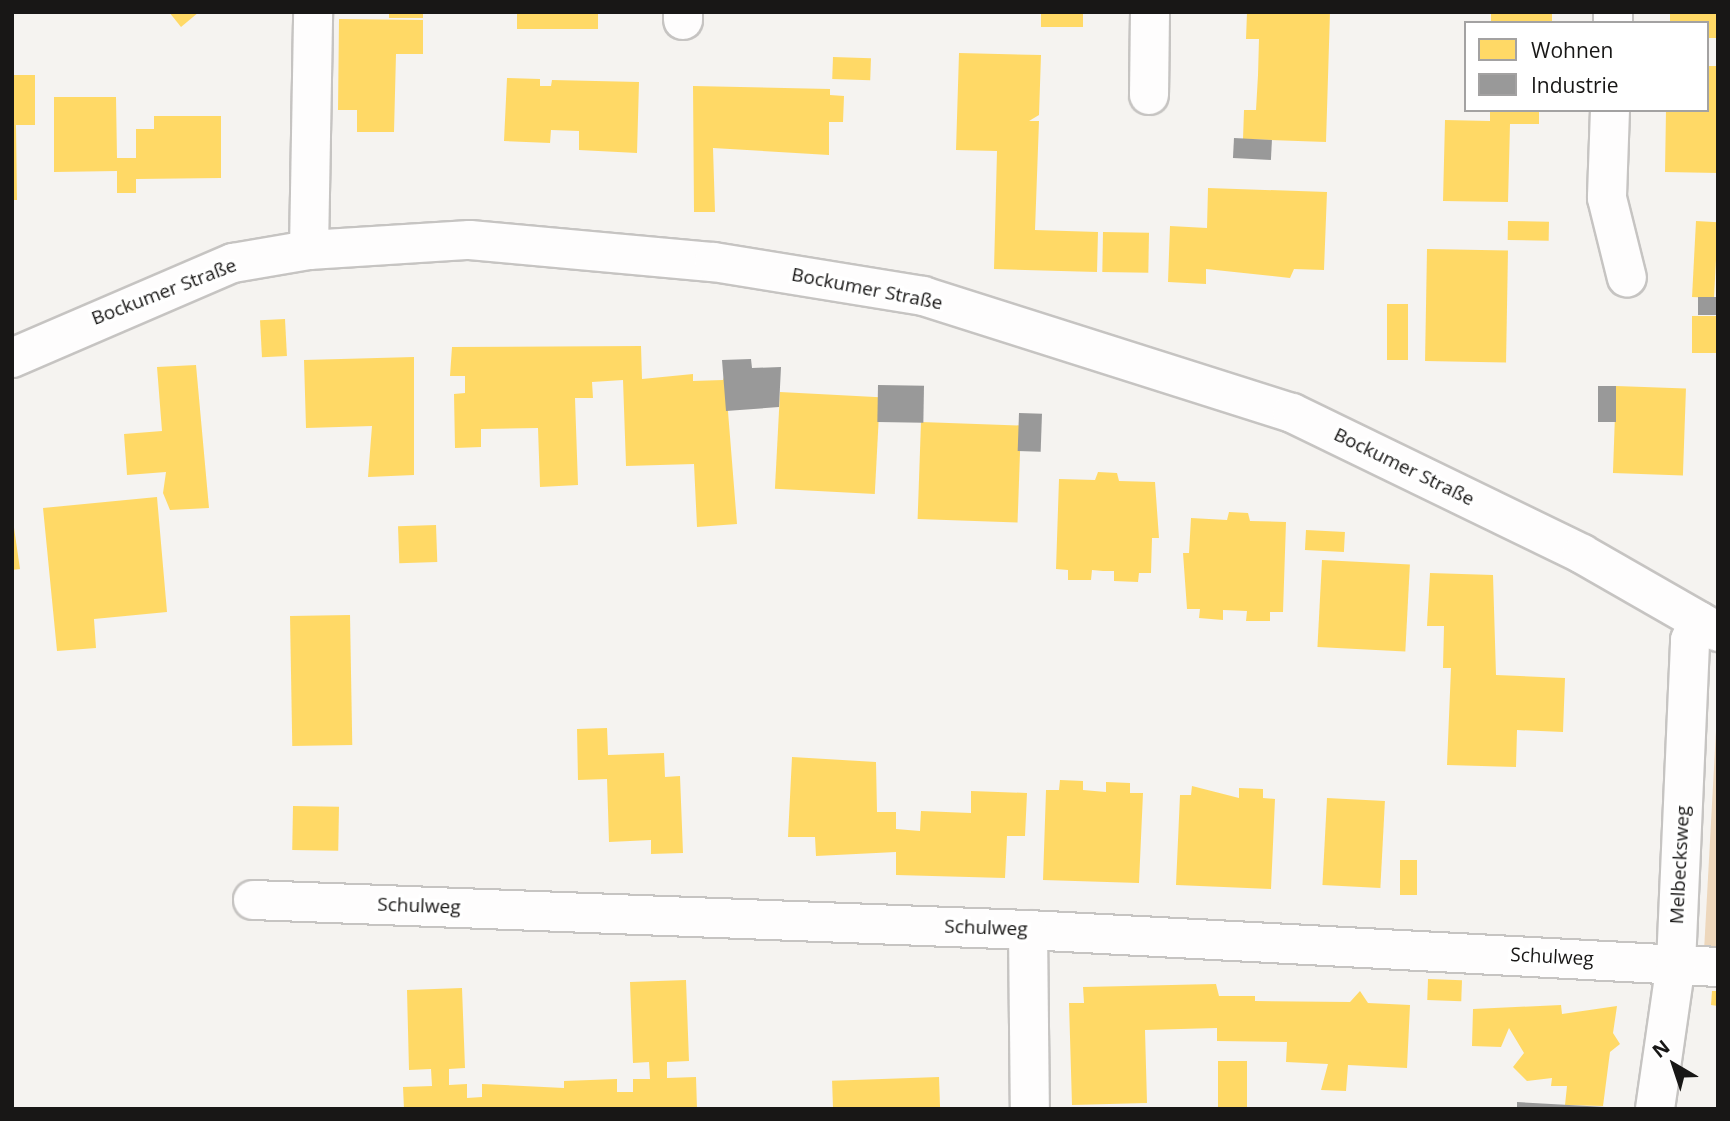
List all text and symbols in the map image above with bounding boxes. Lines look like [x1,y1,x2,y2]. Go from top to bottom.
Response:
legend [1464,21,1709,112]
text: Wohnen [1531,36,1613,64]
text: Industrie [1531,71,1619,99]
street label: Bockumer Straße [88,254,240,330]
street label: Bockumer Straße [790,263,944,315]
street label: Bockumer Straße [1330,423,1478,511]
street label: Melbecksweg [1666,805,1694,925]
street label: Schulweg [377,893,461,919]
street label: Schulweg [944,915,1028,941]
street label: Schulweg [1510,943,1594,971]
north arrow [1639,1030,1709,1100]
text: N [1647,1034,1675,1064]

